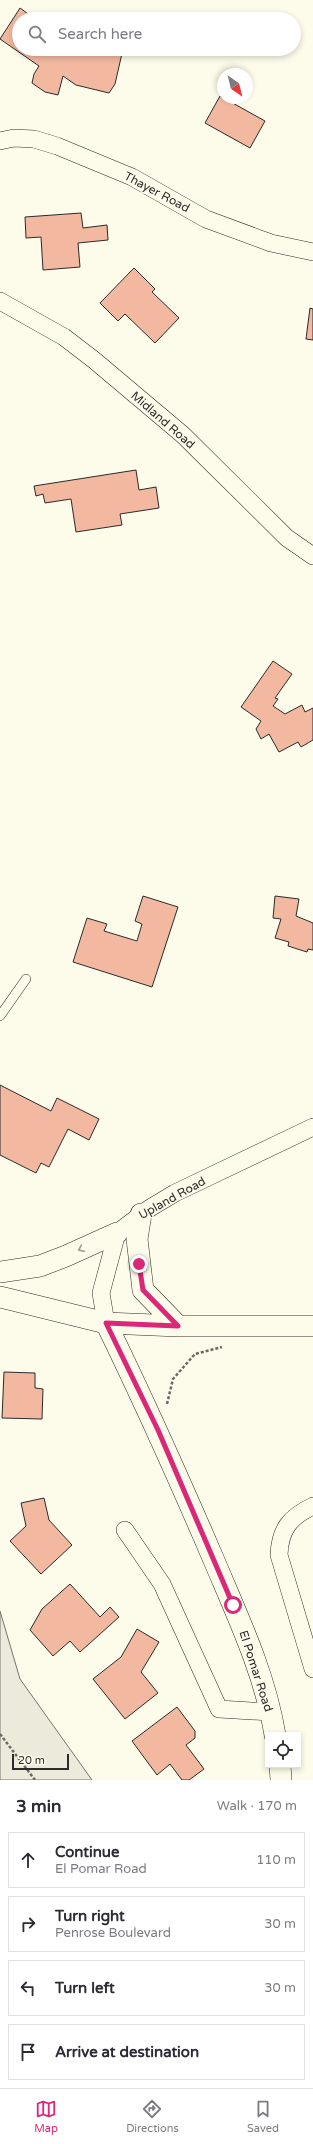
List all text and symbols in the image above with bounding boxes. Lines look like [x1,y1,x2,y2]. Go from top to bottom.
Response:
search box [12,12,301,56]
icon: search [26,23,48,45]
text: Search here [58,25,142,43]
north arrow [217,68,253,104]
street label: Thayer Road [122,169,192,215]
street label: Midland Road [128,389,198,451]
street label: Upland Road [136,1174,208,1222]
one-way arrow [78,1244,85,1252]
route end [130,1255,148,1273]
route start [224,1596,242,1614]
street label: El Pomar Road [236,1629,276,1713]
map controls [265,1732,301,1768]
button: locate [265,1732,301,1768]
scale bar [12,1752,69,1771]
text: 20 m [18,1754,45,1767]
text: 3 min [16,1796,61,1817]
text: Walk · 170 m [217,1798,297,1814]
text: Continue [55,1843,119,1861]
icon: ahead [17,1849,39,1871]
text: 110 m [256,1852,296,1868]
text: El Pomar Road [55,1861,147,1877]
text: Turn right [55,1907,125,1925]
icon: right [17,1913,39,1935]
text: 30 m [264,1916,296,1932]
text: Penrose Boulevard [55,1925,171,1941]
icon: left [17,1977,39,1999]
text: Turn left [55,1979,115,1997]
text: 30 m [264,1980,296,1996]
icon: arrive [17,2041,39,2063]
text: Arrive at destination [55,2043,199,2061]
tab: Map [34,2098,58,2135]
tab: Directions [126,2098,179,2135]
tab: Saved [247,2098,279,2135]

